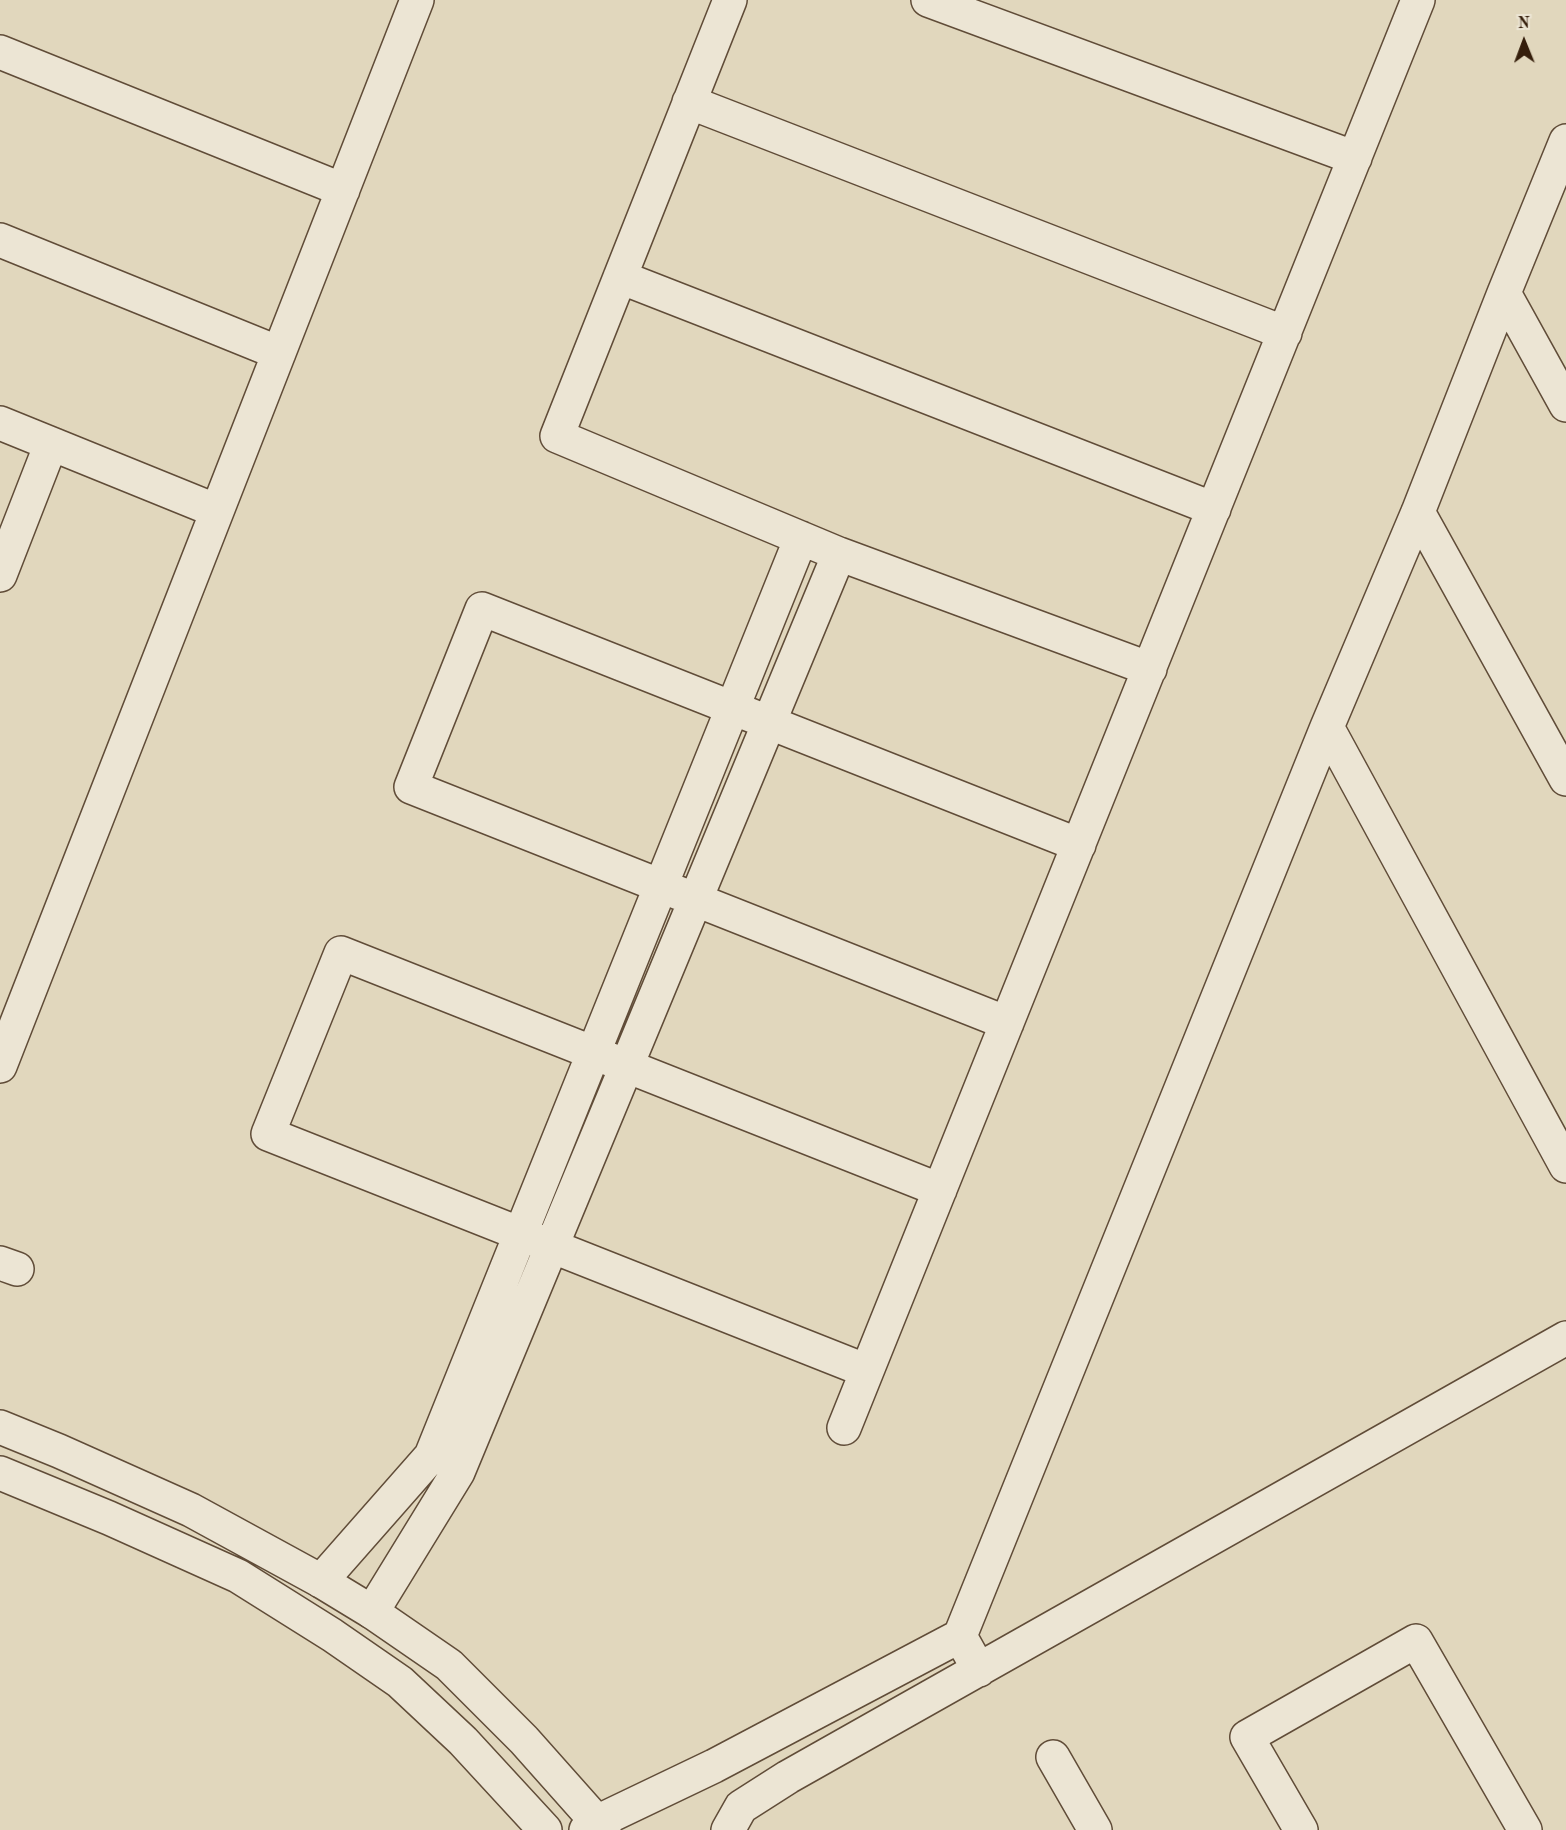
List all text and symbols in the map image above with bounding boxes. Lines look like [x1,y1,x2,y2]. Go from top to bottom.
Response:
north arrow [1494,12,1554,72]
text: N [1517,16,1530,32]

